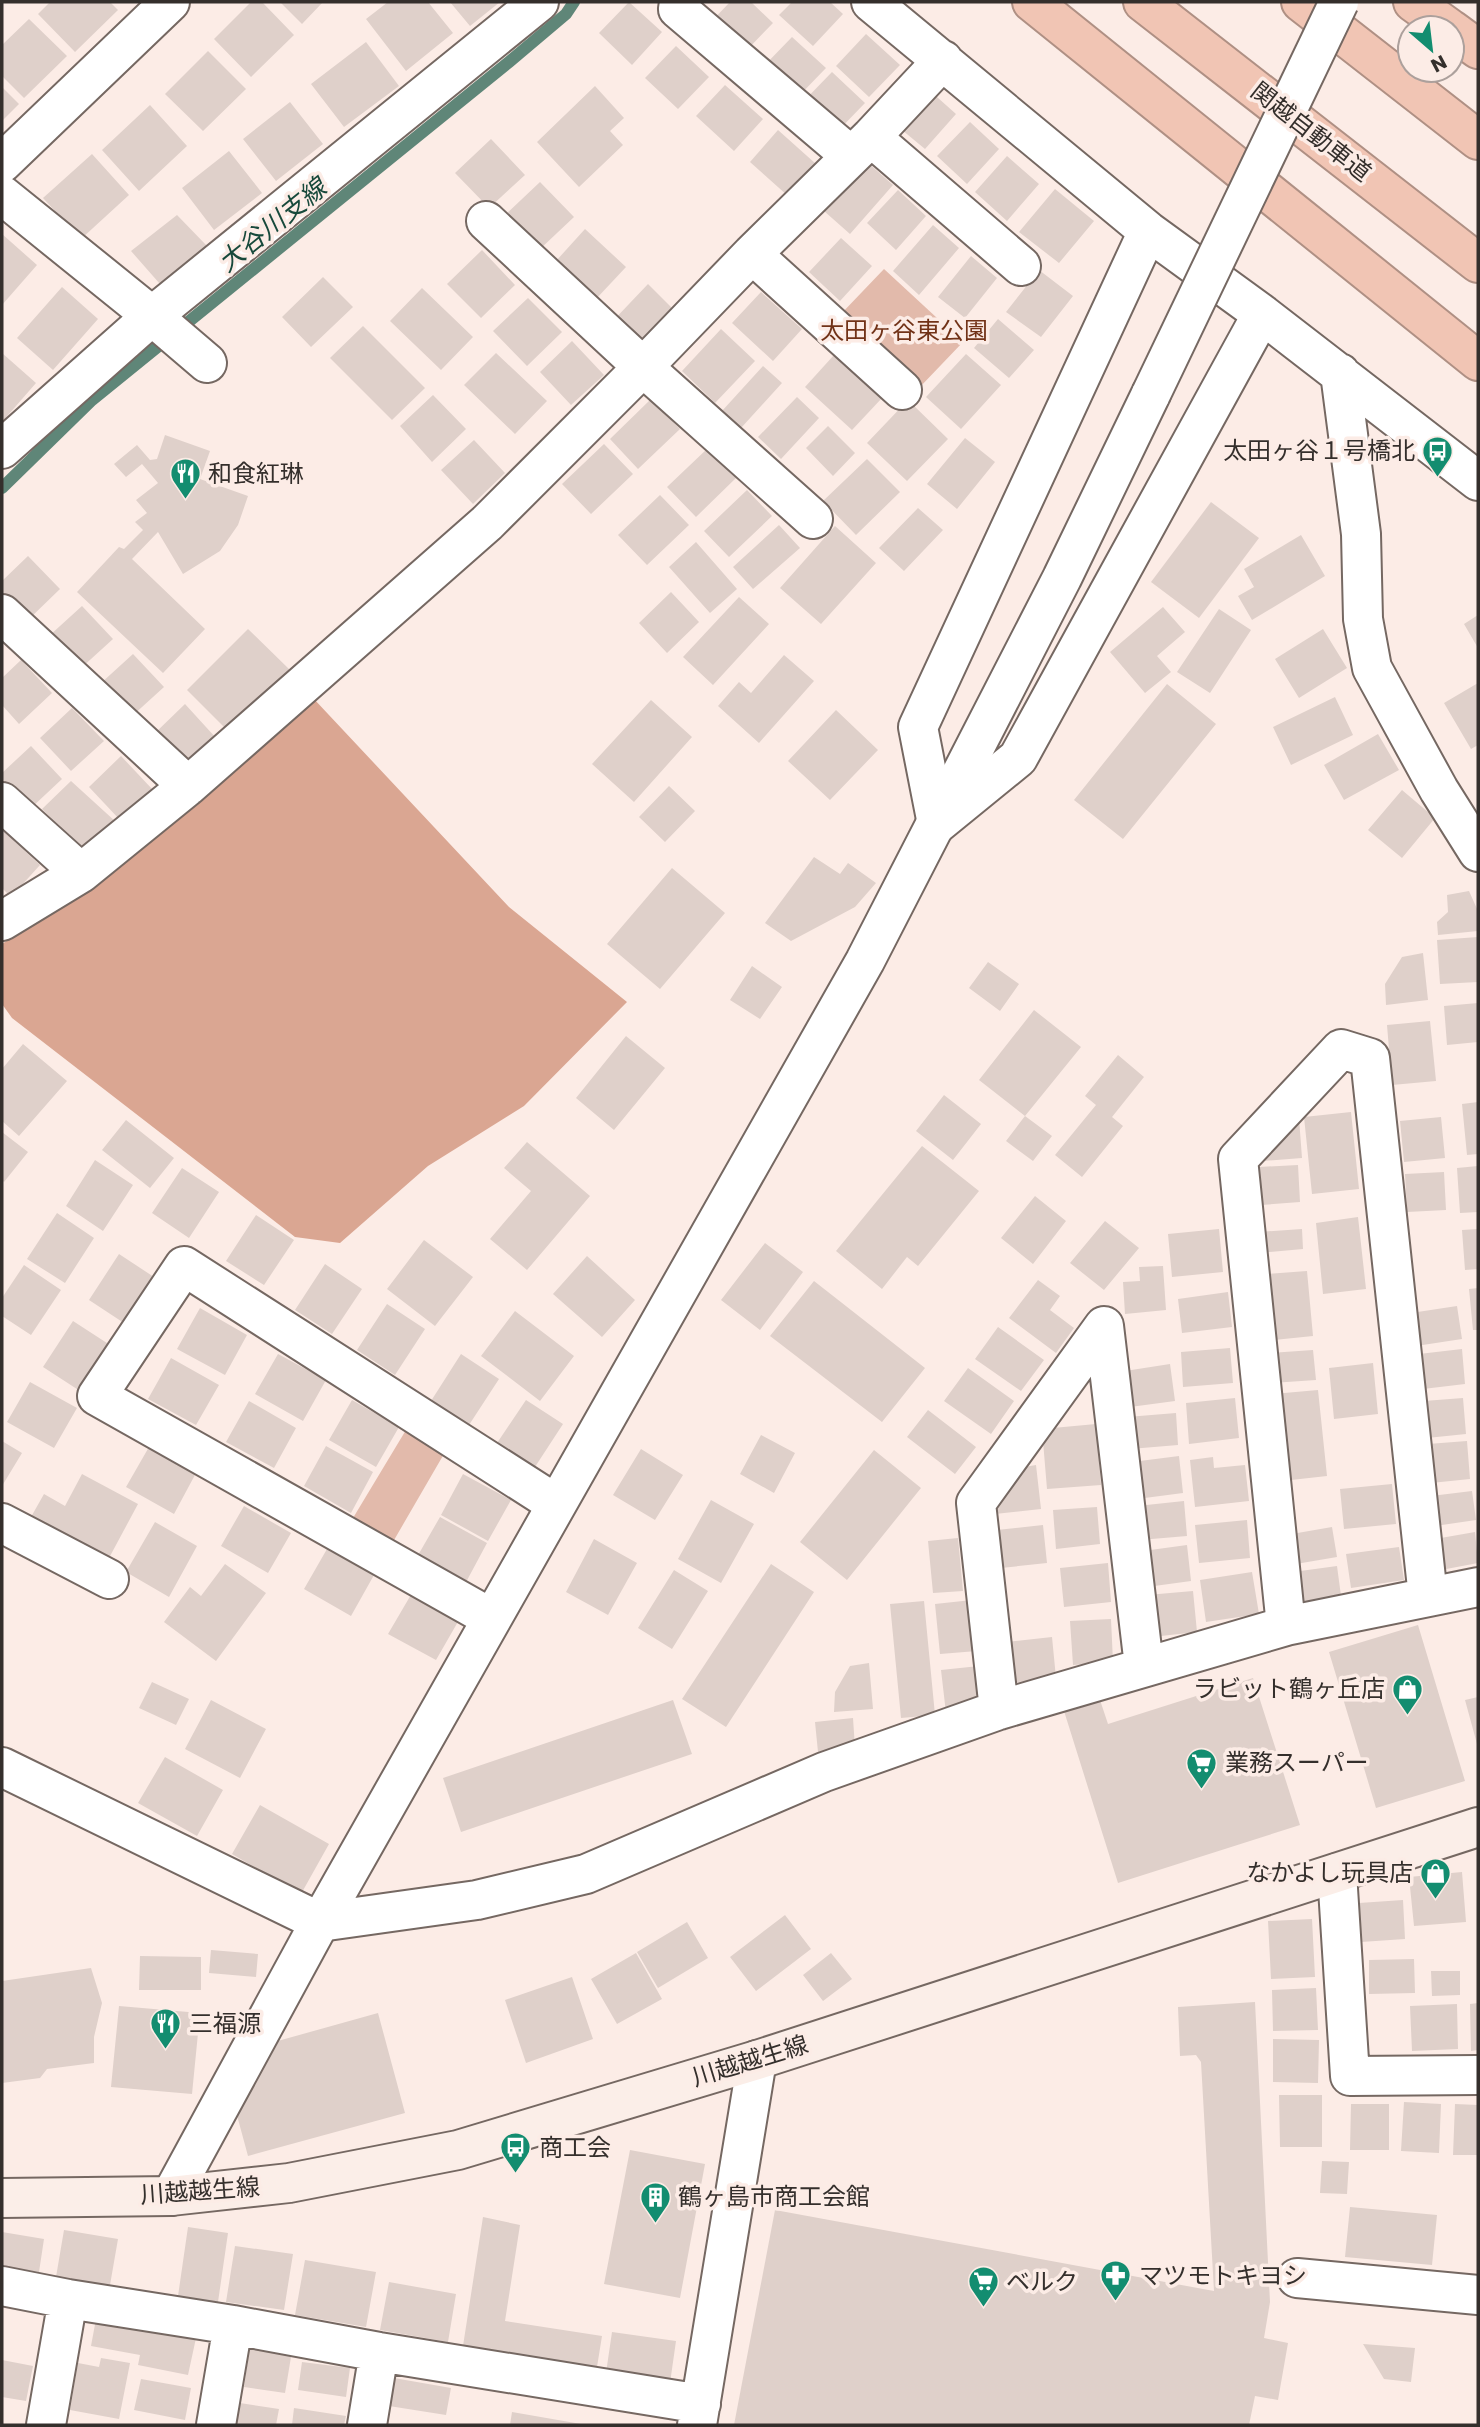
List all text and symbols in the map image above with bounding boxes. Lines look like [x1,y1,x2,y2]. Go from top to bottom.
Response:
north arrow [1396,14,1466,84]
text: N [1426,48,1451,79]
street label: 関越自動車道 [1244,74,1378,189]
water label: 大谷川支線 [210,168,336,280]
park label: 太田ヶ谷東公園 [820,314,988,347]
place label: 太田ヶ谷１号橋北 [1223,434,1415,467]
bus stop icon: 太田ヶ谷１号橋北 [1421,434,1455,478]
restaurant icon: 和食紅琳 [168,457,202,501]
place label: 和食紅琳 [208,457,304,490]
place label: ラビット鶴ヶ丘店 [1193,1672,1385,1705]
shop icon: ラビット鶴ヶ丘店 [1391,1672,1425,1716]
supermarket icon: 業務スーパー [1185,1746,1219,1790]
place label: 業務スーパー [1225,1746,1369,1779]
place label: なかよし玩具店 [1246,1856,1413,1889]
shop icon: なかよし玩具店 [1419,1856,1453,1900]
restaurant icon: 三福源 [149,2007,183,2051]
place label: 三福源 [189,2007,261,2040]
street label: 川越越生線 [688,2027,812,2094]
bus stop icon: 商工会 [499,2131,533,2175]
place label: 商工会 [539,2131,611,2164]
street label: 川越越生線 [139,2170,261,2211]
building icon: 鶴ヶ島市商工会館 [638,2180,672,2224]
place label: 鶴ヶ島市商工会館 [678,2180,870,2213]
pharmacy icon: マツモトキヨシ [1099,2259,1133,2303]
place label: マツモトキヨシ [1139,2259,1307,2292]
supermarket icon: ベルク [966,2265,1000,2309]
place label: ベルク [1006,2265,1078,2298]

